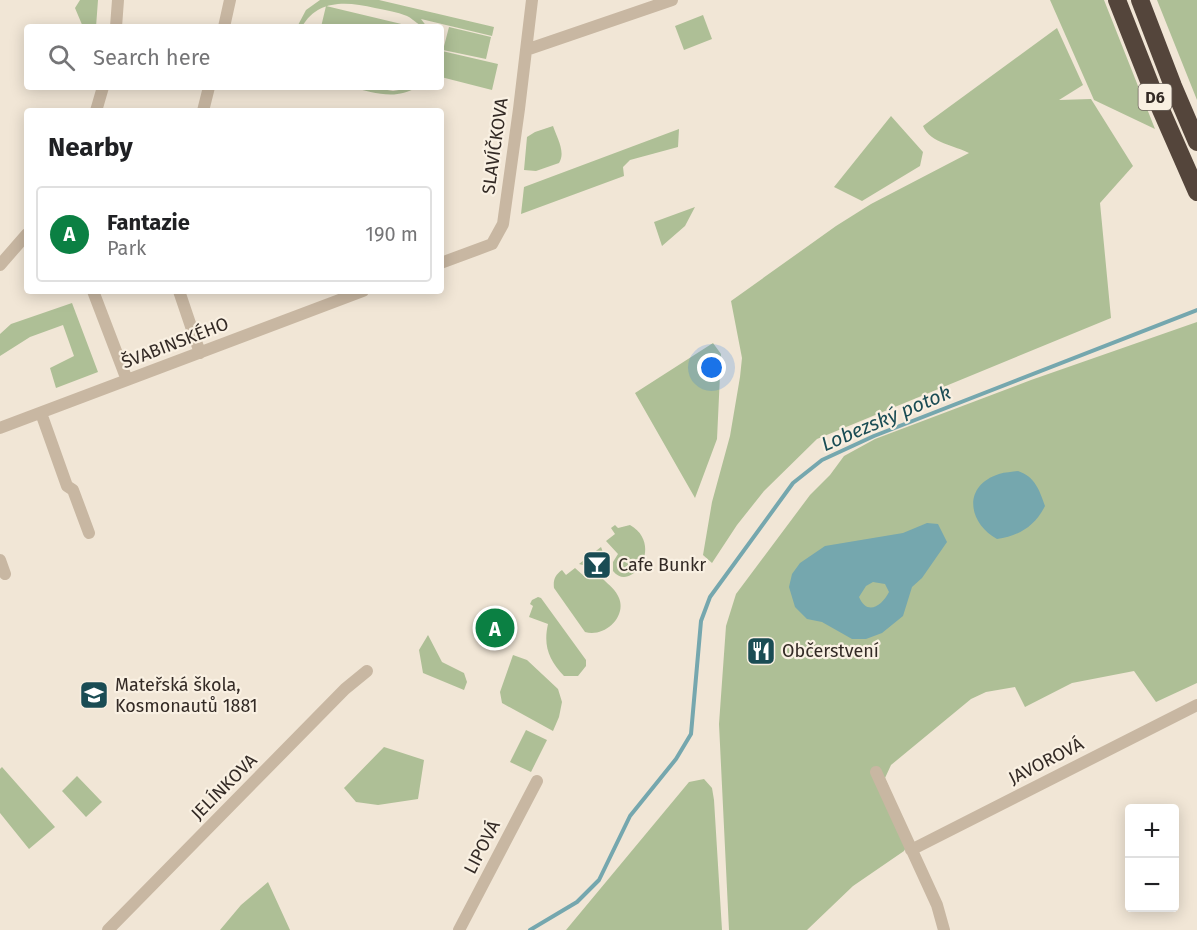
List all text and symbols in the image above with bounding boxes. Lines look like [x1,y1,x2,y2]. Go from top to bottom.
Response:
search box [24,24,444,90]
icon: search [45,41,78,74]
text: Search here [93,44,211,71]
road number: D6 [1138,84,1172,110]
street label: SLAVÍČKOVA [476,96,513,196]
text: Nearby [48,132,133,163]
text: Fantazie [107,209,190,236]
text: A [64,222,75,246]
text: 190 m [365,222,418,246]
text: Park [107,236,146,260]
street label: ŠVABINSKÉHO [118,312,232,373]
your location [697,353,726,382]
water label: Lobezský potok [818,380,955,456]
bar icon: Cafe Bunkr [581,549,613,581]
place label: Cafe Bunkr [618,554,706,576]
pin: A [476,606,514,650]
restaurant icon: Občerstvení [745,635,777,667]
place label: Občerstvení [782,640,879,662]
place label: Mateřská škola, Kosmonautů 1881 [115,674,258,717]
school or university icon: Mateřská škola, Kosmonautů 1881 [78,679,110,711]
street label: JAVOROVÁ [1004,732,1088,789]
street label: JELÍNKOVA [186,748,262,825]
map controls [1125,804,1179,912]
button: + [1125,804,1179,858]
street label: LIPOVÁ [458,815,505,877]
button: − [1125,858,1179,912]

